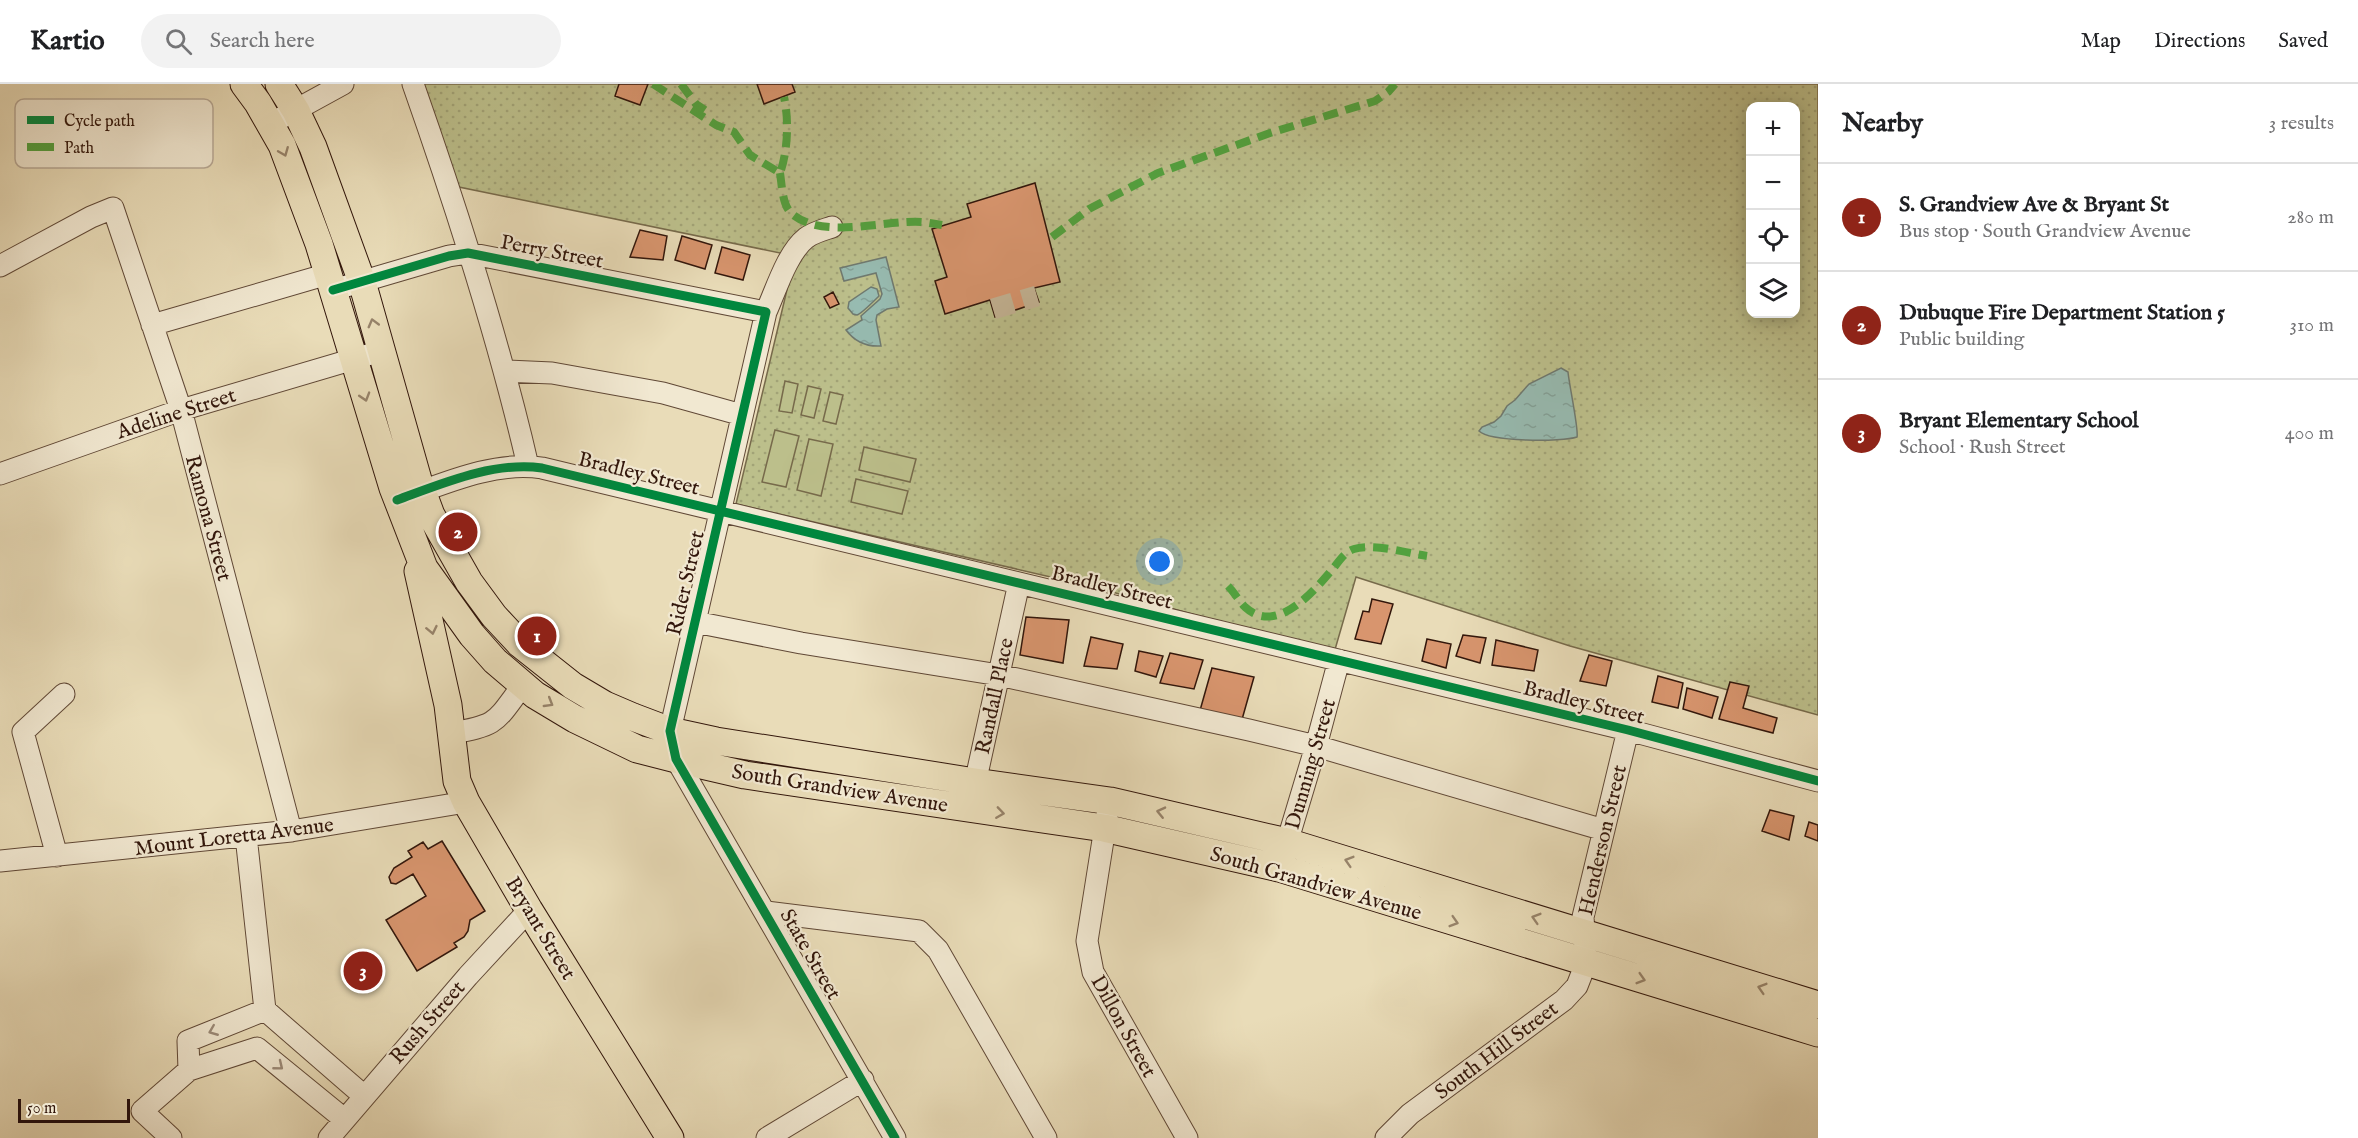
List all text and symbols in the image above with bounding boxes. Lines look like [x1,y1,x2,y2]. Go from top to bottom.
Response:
search box [141,14,561,68]
text: Kartio [30,24,105,59]
icon: search [162,25,195,58]
text: Search here [210,27,315,55]
text: Map [2081,28,2121,55]
text: Directions [2154,28,2245,55]
text: Saved [2278,28,2328,55]
legend [15,99,213,168]
map controls [1746,102,1800,318]
button: + [1746,102,1800,156]
text: Nearby [1842,107,1923,140]
text: 3 results [2269,111,2334,136]
text: Cycle path [64,112,135,132]
text: Path [64,139,95,159]
one-way arrow [277,146,289,157]
button: − [1746,156,1800,210]
text: S. Grandview Ave & Bryant St [1899,191,2169,219]
text: 1 [1858,205,1865,230]
text: 280 m [2287,205,2334,230]
button: locate [1746,210,1800,264]
text: Bus stop · South Grandview Avenue [1899,219,2191,244]
street label: Perry Street [498,229,605,276]
button: layers [1746,264,1800,318]
text: Dubuque Fire Department Station 5 [1899,299,2225,327]
text: 2 [1857,313,1866,338]
text: 310 m [2290,313,2334,338]
one-way arrow [368,318,380,329]
text: Public building [1899,327,2024,352]
street label: Adeline Street [112,382,240,447]
one-way arrow [358,391,370,402]
text: Bryant Elementary School [1899,407,2139,435]
text: 3 [1858,421,1865,446]
text: 400 m [2285,421,2334,446]
text: School · Rush Street [1899,435,2066,460]
street label: Bradley Street [575,446,702,503]
street label: Ramona Street [178,452,237,584]
pin: 2 [438,510,478,554]
street label: Rider Street [661,528,712,638]
your location [1145,547,1174,576]
street label: Bradley Street [1048,560,1175,617]
pin: 1 [518,614,556,658]
one-way arrow [425,624,438,634]
street label: Randall Place [970,635,1021,757]
street label: Bradley Street [1520,675,1647,732]
one-way arrow [543,696,553,708]
street label: Dunning Street [1280,696,1343,833]
street label: South Grandview Avenue [730,759,950,820]
street label: Henderson Street [1573,762,1634,918]
one-way arrow [995,807,1005,819]
one-way arrow [1156,807,1166,820]
street label: Mount Loretta Avenue [133,812,336,863]
street label: South Grandview Avenue [1207,841,1425,928]
one-way arrow [1344,856,1355,868]
street label: Bryant Street [498,872,581,985]
street label: State Street [773,904,847,1005]
one-way arrow [1531,913,1542,925]
one-way arrow [1448,915,1459,927]
pin: 3 [344,948,382,994]
street label: Dillon Street [1083,971,1162,1083]
one-way arrow [1635,972,1646,984]
street label: Rush Street [384,976,472,1070]
one-way arrow [1757,983,1768,995]
street label: South Hill Street [1430,996,1564,1106]
one-way arrow [208,1024,219,1036]
one-way arrow [273,1059,284,1070]
scale bar [18,1096,130,1124]
text: 50 m [27,1099,56,1119]

